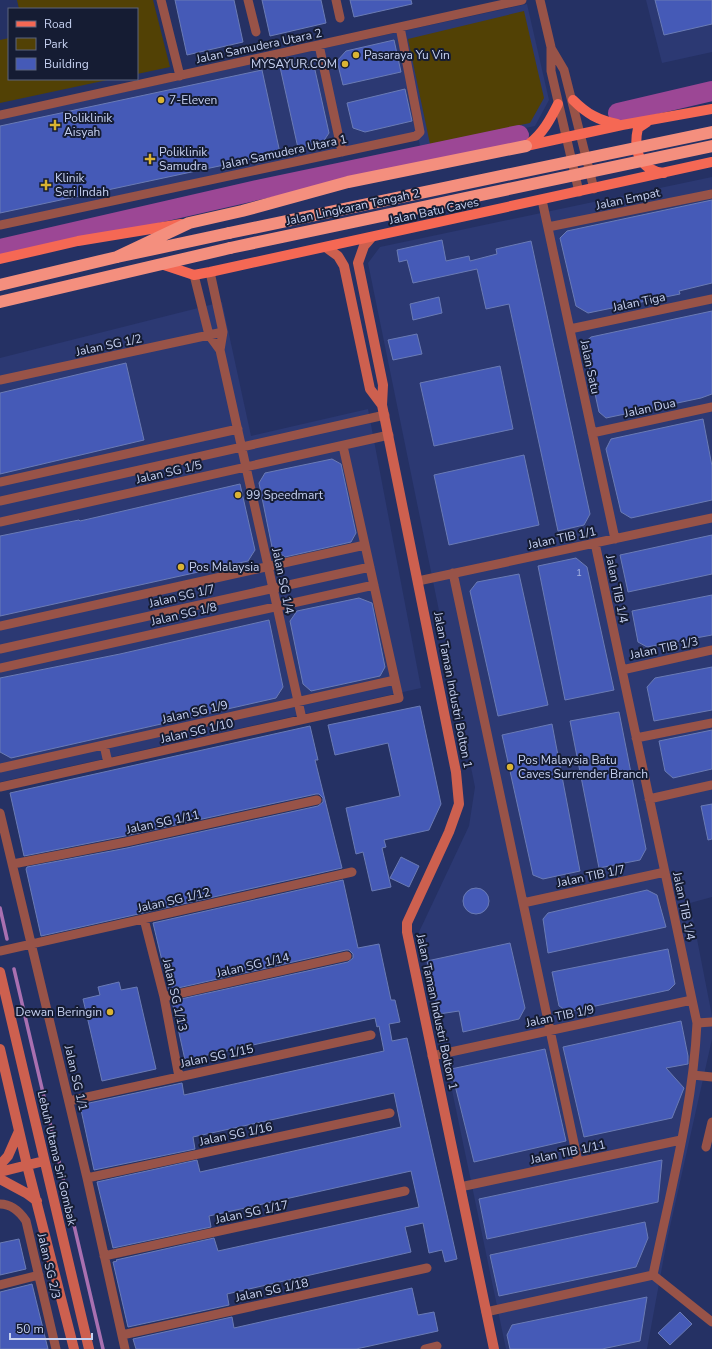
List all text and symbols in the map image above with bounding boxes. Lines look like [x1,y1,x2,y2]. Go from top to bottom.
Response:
legend [8,8,138,80]
text: Road [44,16,72,32]
street label: Jalan Samudera Utara 2 [194,25,323,67]
text: Park [44,36,69,52]
place label: Pasaraya Yu Vin [364,47,450,63]
marker: Pasaraya Yu Vin [351,50,361,60]
text: Building [44,56,89,72]
place label: MYSAYUR.COM [251,56,337,72]
marker: MYSAYUR.COM [340,59,350,69]
place label: 7-Eleven [169,92,217,108]
marker: 7-Eleven [156,95,166,105]
place label: Poliklinik Aisyah [64,110,113,140]
marker: Poliklinik Aisyah [49,119,61,131]
street label: Jalan Samudera Utara 1 [219,131,348,173]
place label: Poliklinik Samudra [159,144,208,174]
marker: Poliklinik Samudra [144,153,156,165]
place label: Klinik Seri Indah [55,170,109,200]
marker: Klinik Seri Indah [40,179,52,191]
street label: Jalan Empat [594,184,662,214]
street label: Jalan Lingkaran Tengah 2 [284,185,421,229]
street label: Jalan Batu Caves [387,194,480,228]
street label: Jalan Tiga [610,289,667,316]
street label: Jalan SG 1/2 [74,330,143,360]
street label: Jalan Satu [576,338,604,395]
street label: Jalan Dua [622,395,677,421]
street label: Jalan SG 1/5 [134,457,203,488]
place label: 99 Speedmart [246,487,324,503]
marker: 99 Speedmart [233,490,243,500]
street label: Jalan TIB 1/1 [525,523,598,553]
street label: Jalan SG 1/4 [268,546,298,615]
street label: Jalan TIB 1/4 [602,552,632,625]
place label: Pos Malaysia [189,559,259,575]
marker: Pos Malaysia [176,562,186,572]
house number: 1 [576,566,582,580]
street label: Jalan SG 1/7 [147,581,216,612]
street label: Jalan SG 1/8 [149,599,218,630]
street label: Jalan Taman Industri Bolton 1 [430,609,476,770]
street label: Jalan TIB 1/3 [627,633,700,663]
street label: Jalan SG 1/9 [160,697,229,728]
street label: Jalan SG 1/10 [158,715,235,747]
place label: Pos Malaysia Batu Caves Surrender Branch [518,752,648,782]
marker: Pos Malaysia Batu Caves Surrender Branch [505,762,515,772]
street label: Jalan SG 1/11 [124,806,201,838]
street label: Jalan TIB 1/7 [554,861,627,891]
street label: Jalan TIB 1/4 [669,869,699,942]
street label: Jalan SG 1/12 [135,884,212,916]
street label: Jalan Taman Industri Bolton 1 [412,932,461,1091]
street label: Jalan SG 1/14 [214,949,291,981]
street label: Jalan SG 1/13 [159,956,191,1033]
street label: Jalan TIB 1/9 [523,1001,596,1031]
place label: Dewan Beringin [16,1004,102,1020]
marker: Dewan Beringin [105,1007,115,1017]
street label: Jalan SG 1/15 [178,1040,255,1072]
street label: Jalan SG 1/1 [60,1043,91,1112]
street label: Lebuh Utama Sri Gombak [34,1089,81,1228]
street label: Jalan SG 1/16 [197,1118,274,1150]
street label: Jalan TIB 1/11 [528,1136,607,1168]
street label: Jalan SG 1/17 [213,1196,290,1228]
street label: Jalan SG 2/3 [33,1231,64,1300]
street label: Jalan SG 1/18 [233,1274,310,1306]
scale bar [10,1315,92,1341]
text: 50 m [16,1321,44,1337]

